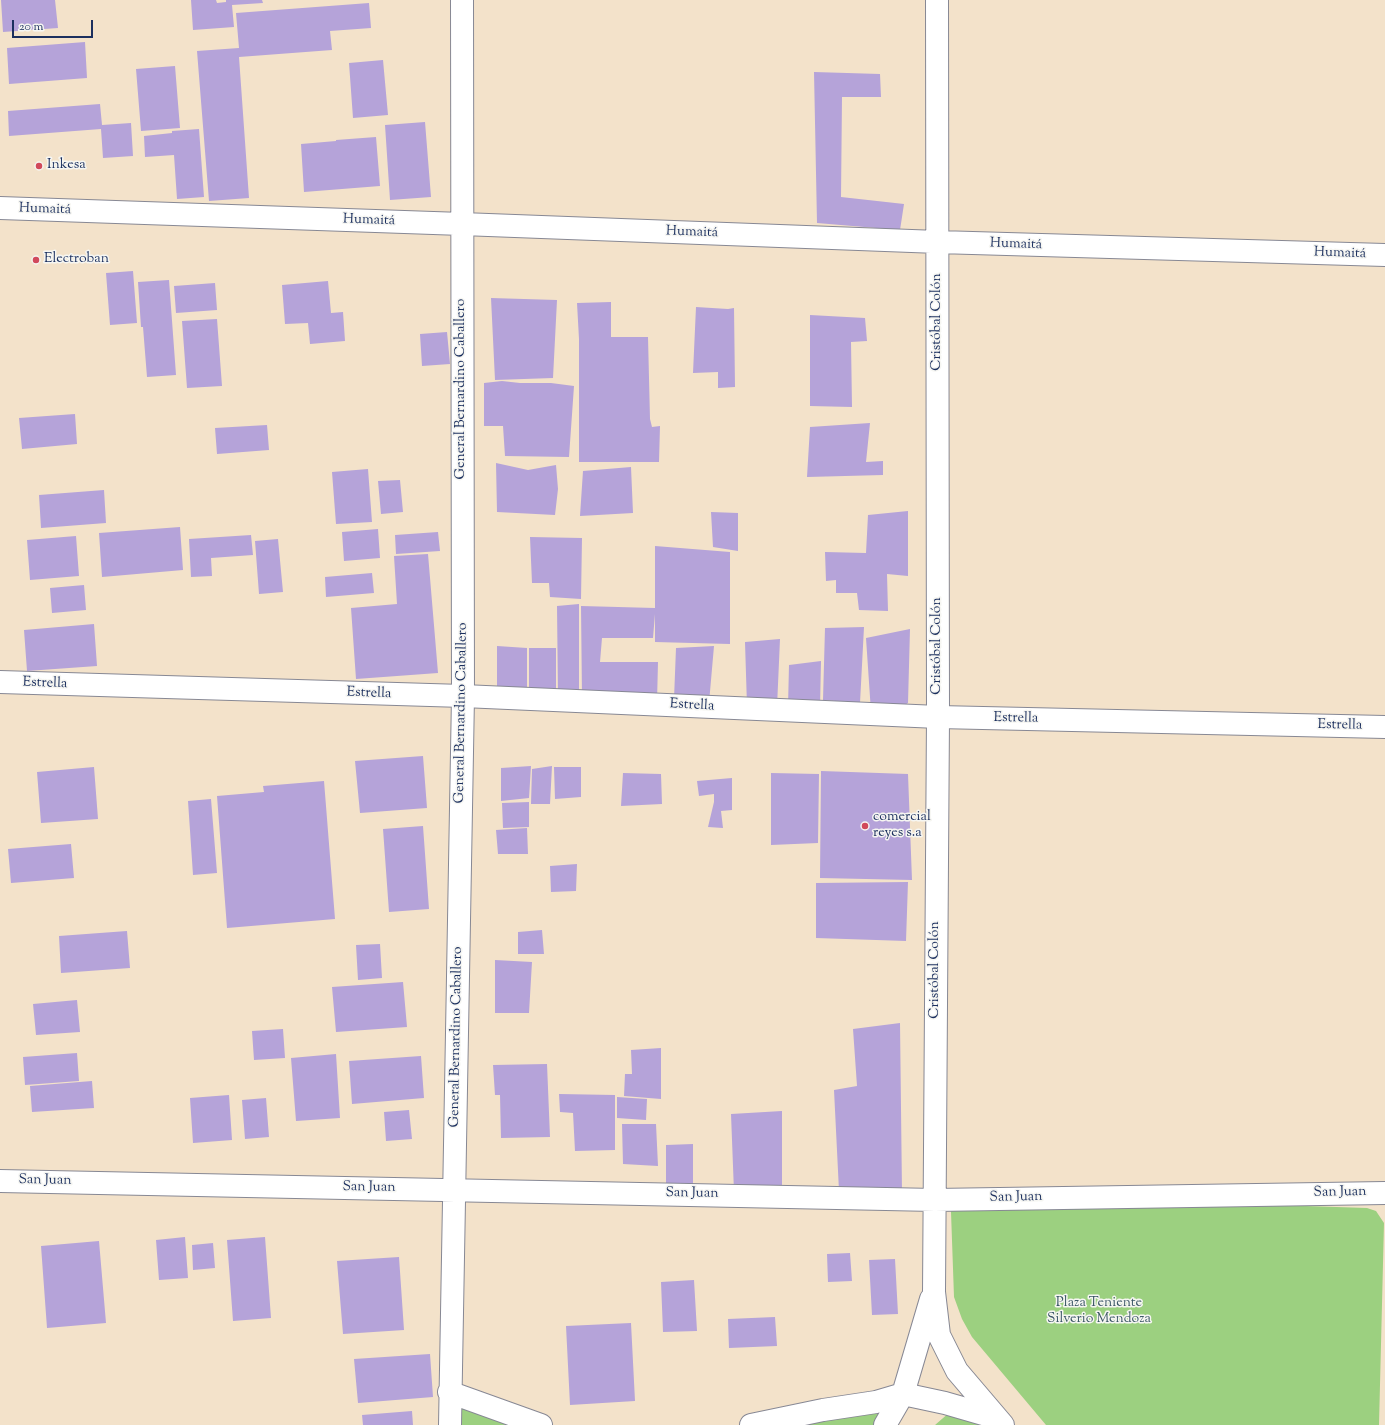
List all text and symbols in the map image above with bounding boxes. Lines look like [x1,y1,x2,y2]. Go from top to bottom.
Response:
scale bar [14,12,95,38]
text: 20 m [19,18,43,36]
place label: Inkesa [47,158,86,174]
marker: Inkesa [34,161,44,171]
street label: Humaitá [19,201,71,219]
street label: Humaitá [343,212,395,230]
street label: Humaitá [666,224,718,242]
street label: Humaitá [990,236,1042,254]
street label: Humaitá [1314,245,1366,263]
place label: Electroban [44,252,109,268]
marker: Electroban [31,255,41,265]
street label: Cristóbal Colón [930,273,946,371]
street label: General Bernardino Caballero [454,299,470,479]
street label: Cristóbal Colón [930,597,946,695]
street label: General Bernardino Caballero [452,622,472,804]
street label: Estrella [22,675,68,693]
street label: Estrella [346,685,392,703]
street label: Estrella [669,696,715,716]
street label: Estrella [993,710,1039,728]
street label: Estrella [1317,717,1363,735]
place label: comercial reyes s.a [873,810,931,842]
marker: comercial reyes s.a [860,821,870,831]
street label: Cristóbal Colón [928,921,944,1019]
street label: General Bernardino Caballero [447,946,467,1128]
street label: San Juan [18,1172,72,1190]
street label: San Juan [342,1179,396,1197]
street label: San Juan [1313,1184,1367,1202]
street label: San Juan [665,1185,719,1203]
street label: San Juan [989,1189,1043,1207]
park label: Plaza Teniente Silverio Mendoza [1047,1296,1151,1328]

